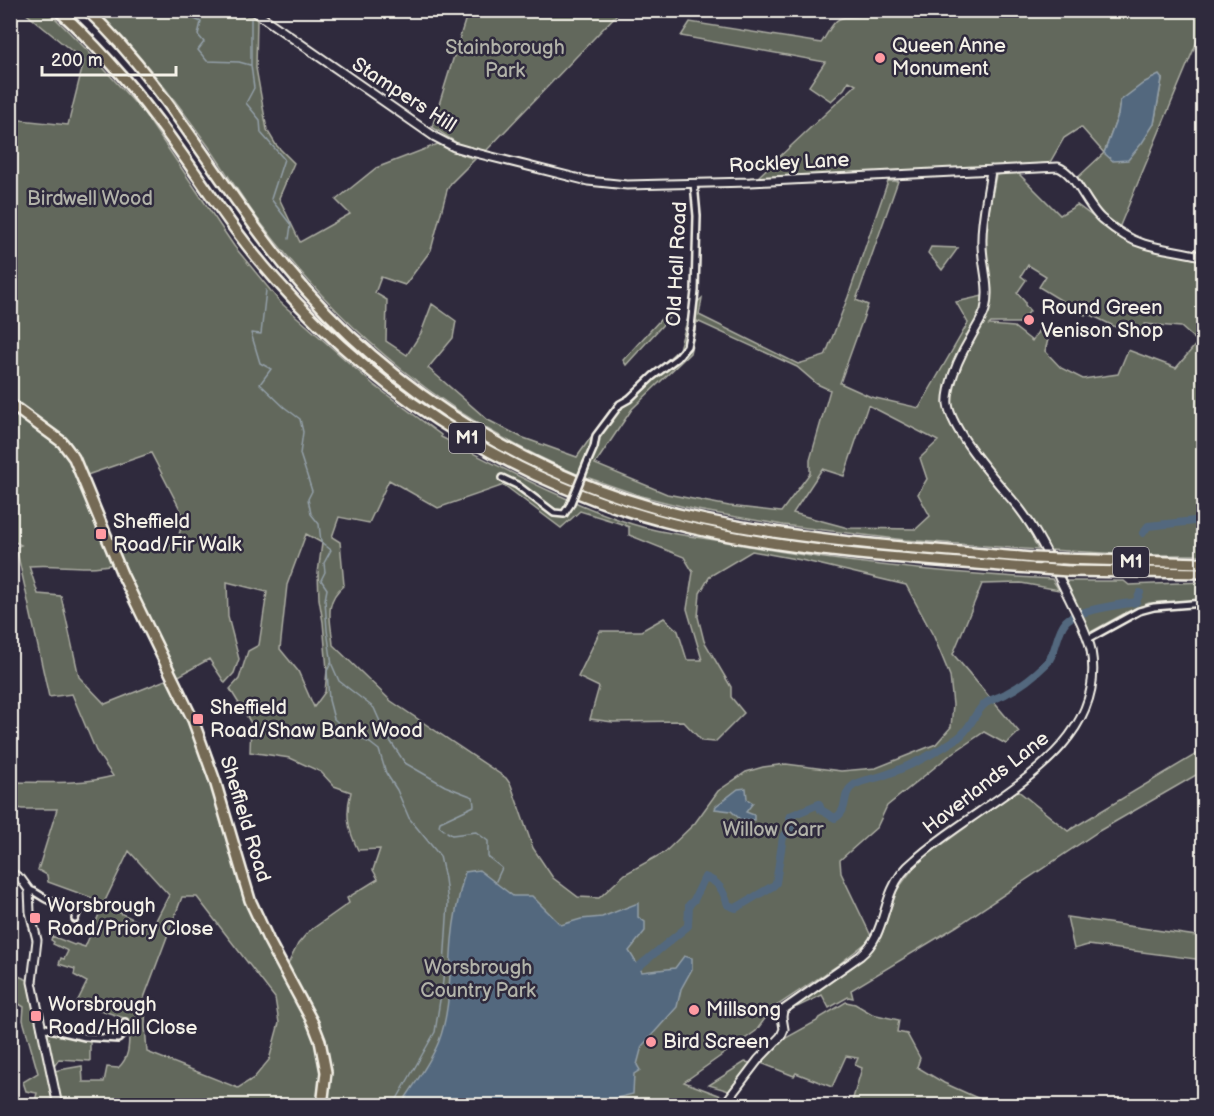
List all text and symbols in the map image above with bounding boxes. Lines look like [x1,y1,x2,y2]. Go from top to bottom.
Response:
place label: Queen Anne Monument [892,34,1006,81]
park label: Stainborough Park [445,36,565,83]
scale bar [42,39,176,77]
text: 200 m [51,50,103,71]
marker: Queen Anne Monument [873,51,887,65]
street label: Stampers Hill [347,52,461,138]
street label: Rockley Lane [728,148,850,178]
park label: Birdwell Wood [27,187,153,211]
street label: Old Hall Road [662,201,692,327]
place label: Round Green Venison Shop [1041,296,1163,343]
marker: Round Green Venison Shop [1022,313,1036,327]
road number: M1 [449,423,485,453]
place label: Sheffield Road/Fir Walk [113,510,242,557]
marker: Sheffield Road/Fir Walk [94,527,108,541]
road number: M1 [1113,547,1149,577]
place label: Sheffield Road/Shaw Bank Wood [210,696,423,743]
marker: Sheffield Road/Shaw Bank Wood [191,712,205,726]
street label: Haverlands Lane [918,726,1054,840]
street label: Sheffield Road [214,753,276,885]
park label: Willow Carr [723,818,824,842]
place label: Worsbrough Road/Priory Close [47,894,213,941]
marker: Worsbrough Road/Priory Close [28,911,42,925]
park label: Worsbrough Country Park [420,956,536,1003]
place label: Worsbrough Road/Hall Close [48,993,197,1040]
place label: Millsong [706,998,781,1022]
marker: Millsong [687,1003,701,1017]
marker: Worsbrough Road/Hall Close [29,1009,43,1023]
place label: Bird Screen [663,1030,769,1054]
marker: Bird Screen [644,1035,658,1049]

